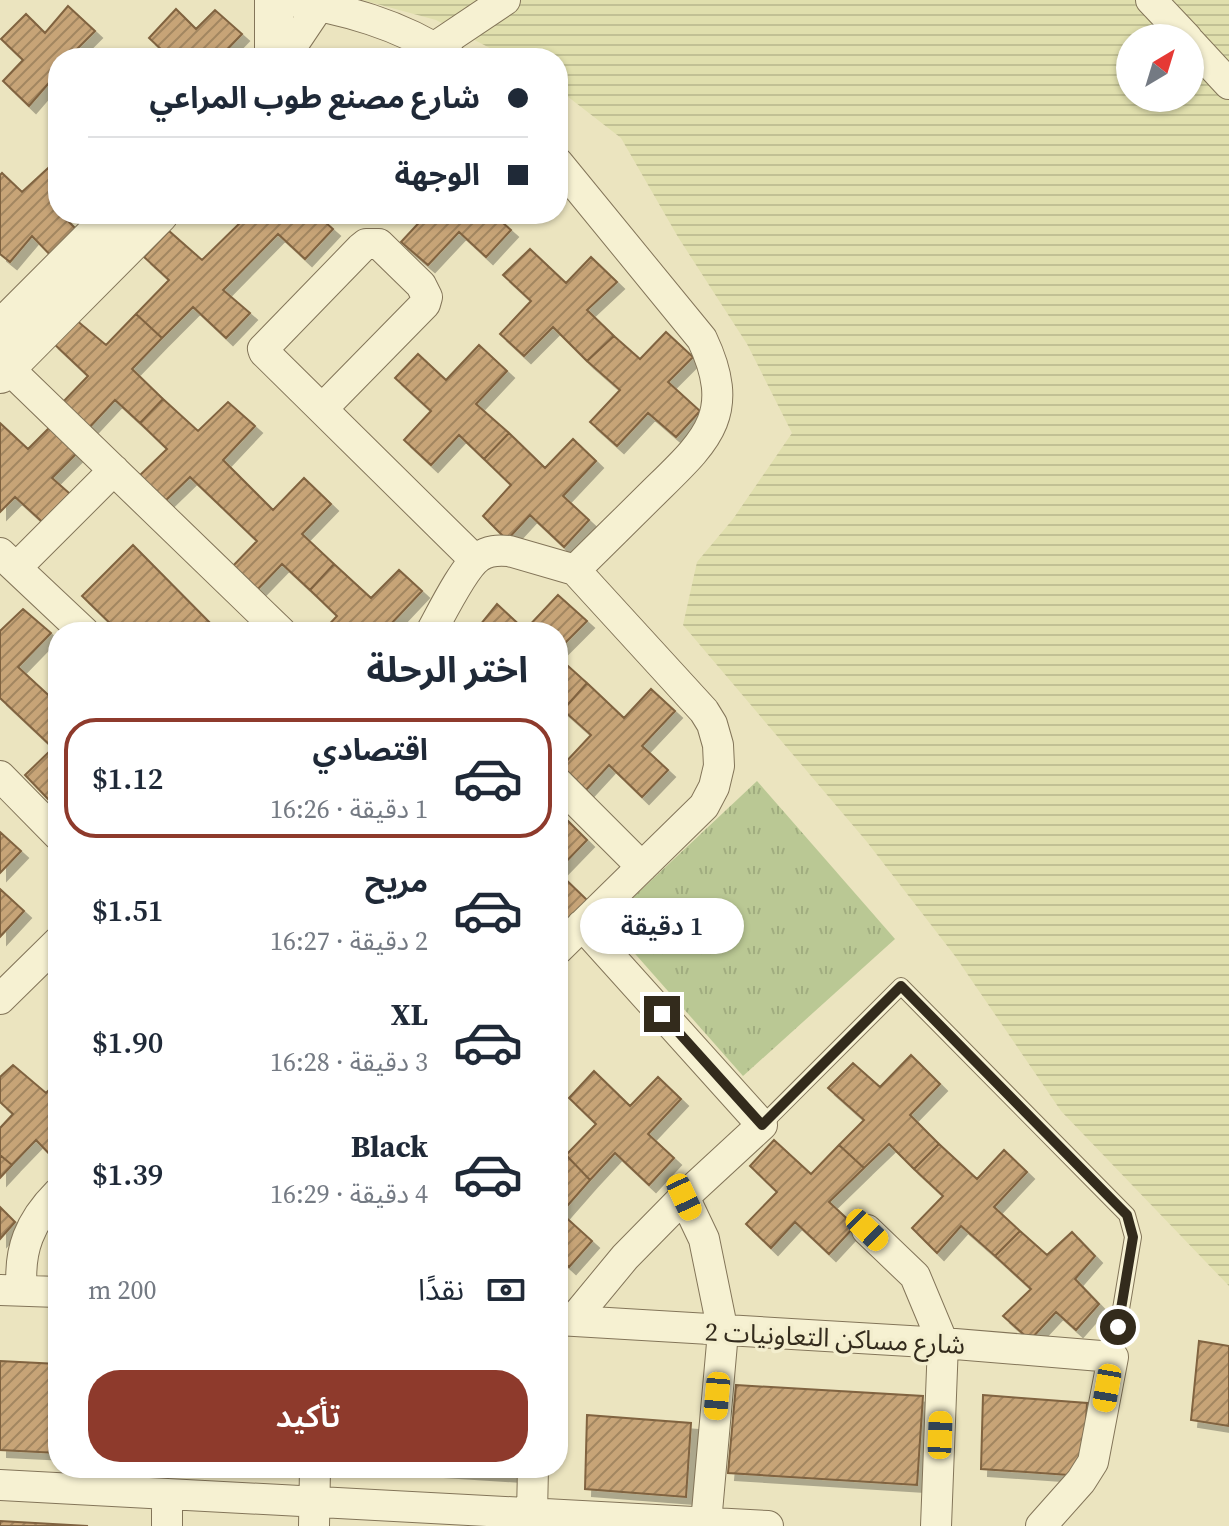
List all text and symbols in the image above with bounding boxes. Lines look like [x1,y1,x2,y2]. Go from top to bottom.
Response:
north arrow [1116,24,1204,112]
map controls [1116,24,1204,112]
text: شارع مصنع طوب المراعي [150,77,480,118]
text: الوجهة [395,154,480,195]
text: اختر الرحلة [367,645,528,694]
text: اقتصادي [313,729,428,770]
icon: car [452,742,524,814]
text: $1.12 [92,758,163,799]
text: 1 دقيقة · 16:26 [270,791,428,827]
text: مريح [365,861,428,902]
icon: car [452,874,524,946]
text: $1.51 [92,890,163,931]
callout: 1 دقيقة [580,898,744,954]
text: 1 دقيقة [621,908,703,944]
text: 2 دقيقة · 16:27 [270,923,428,959]
text: XL [391,994,428,1035]
route end [644,996,680,1032]
icon: car [452,1006,524,1078]
text: $1.90 [92,1022,163,1063]
text: 3 دقيقة · 16:28 [270,1044,428,1080]
text: Black [351,1126,428,1167]
icon: car [452,1138,524,1210]
text: $1.39 [92,1154,163,1195]
car [663,1170,705,1224]
text: 4 دقيقة · 16:29 [270,1176,428,1212]
car [841,1205,893,1255]
icon: cash [484,1268,528,1312]
text: نقدًا [418,1269,464,1310]
text: 200 m [88,1272,157,1308]
route start [1100,1309,1136,1345]
street label: شارع مساكن التعاونيات 2 [704,1313,966,1364]
car [1091,1362,1123,1414]
button: تأكيد [88,1370,528,1462]
car [703,1371,731,1421]
car [927,1411,953,1459]

